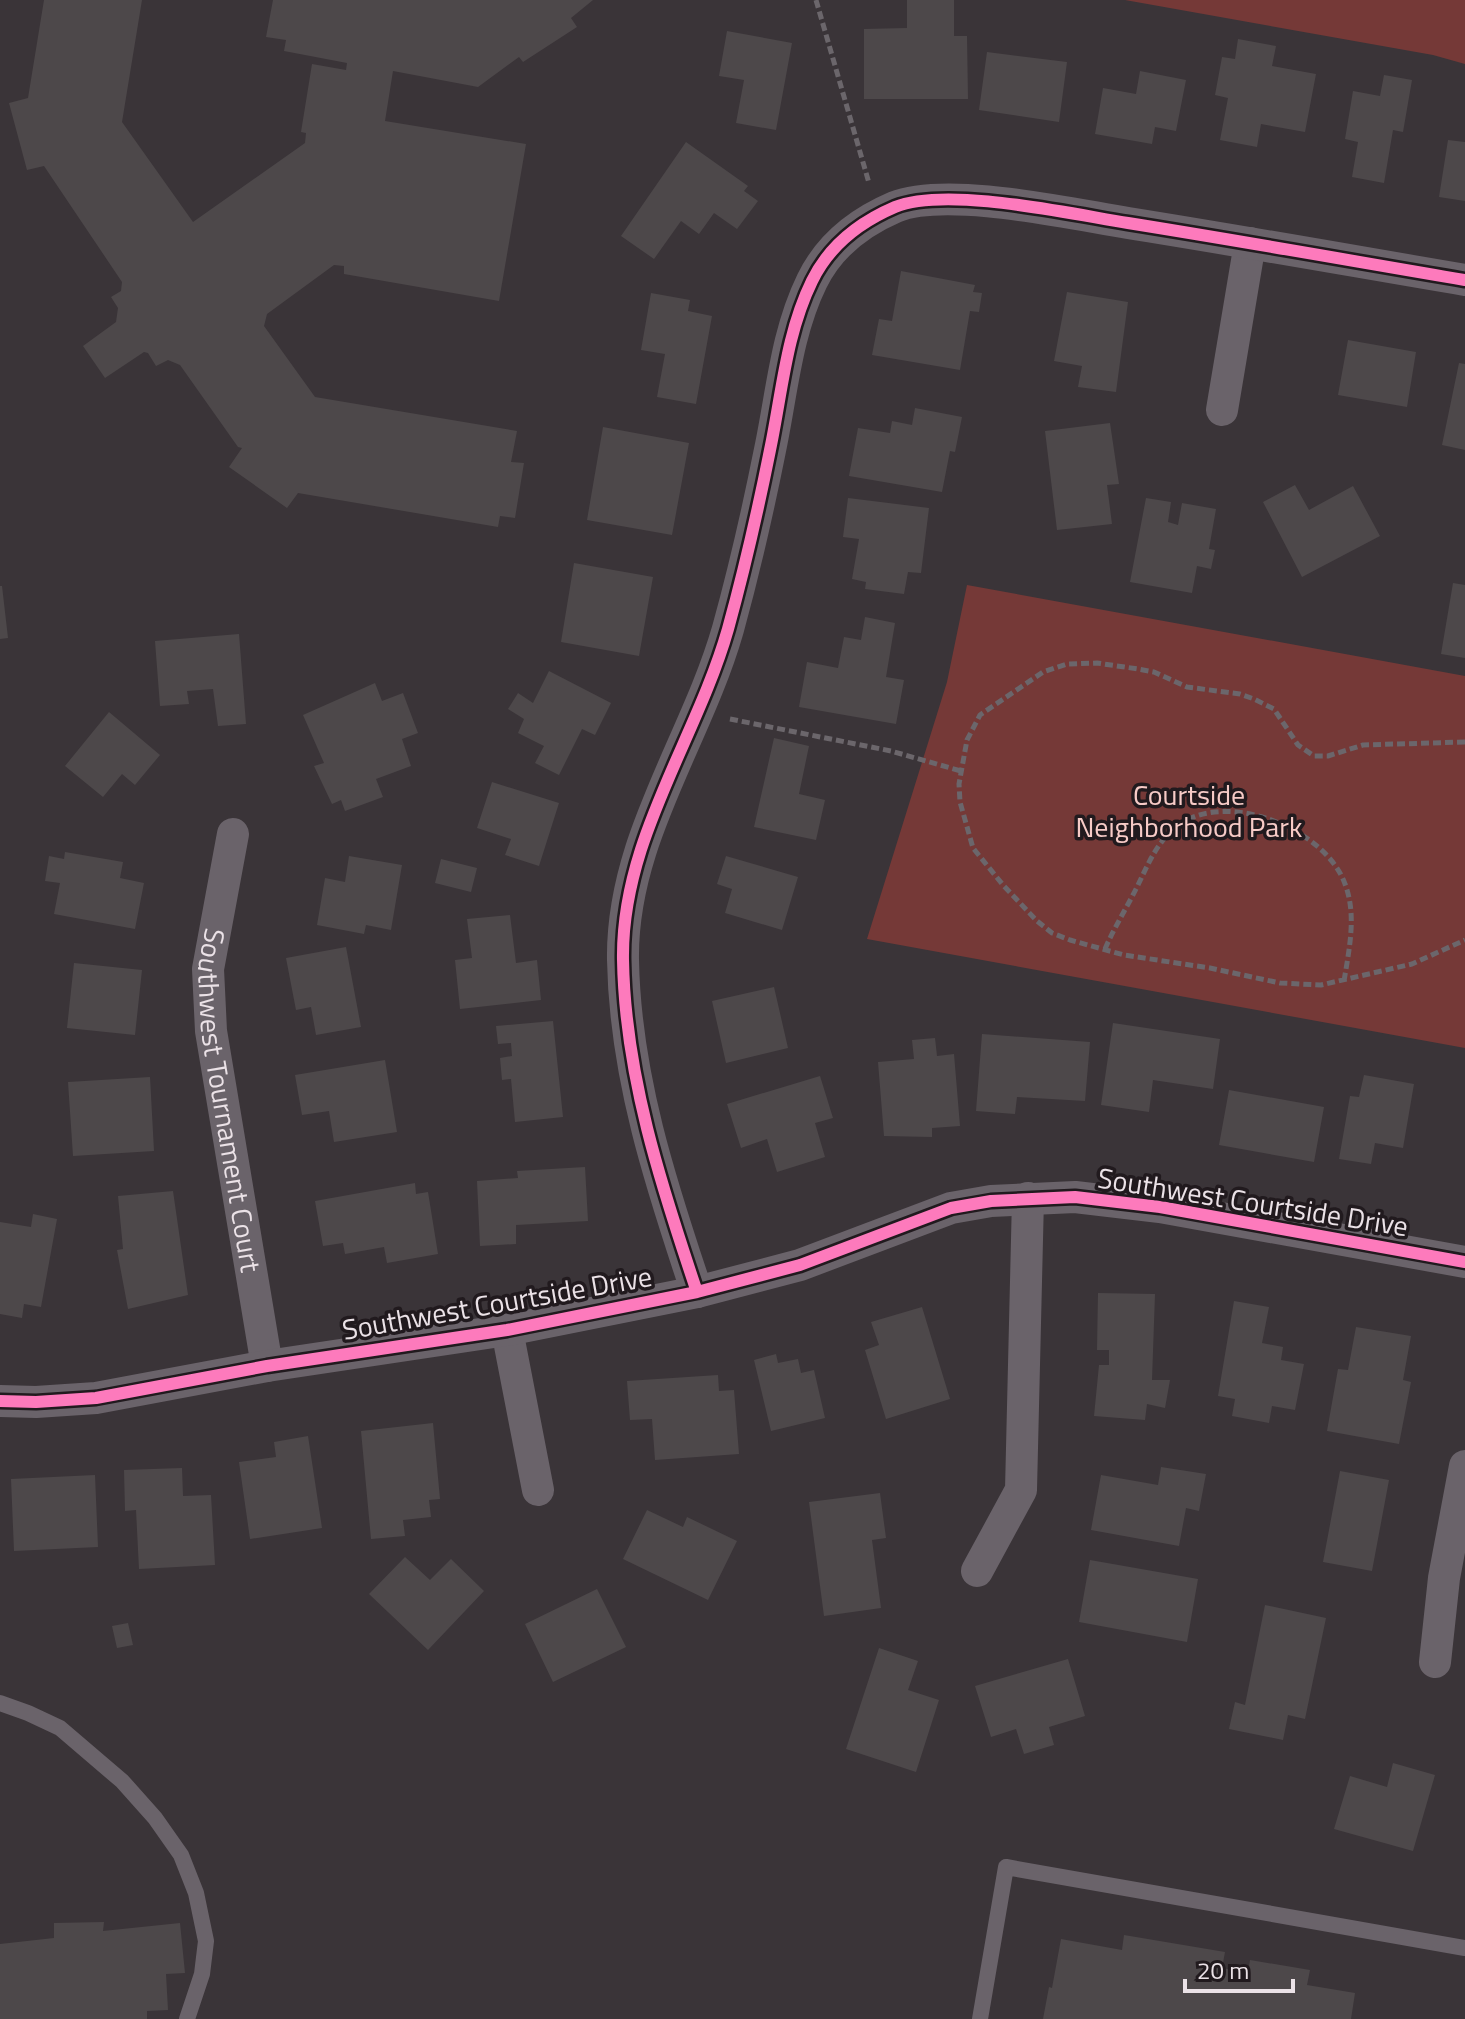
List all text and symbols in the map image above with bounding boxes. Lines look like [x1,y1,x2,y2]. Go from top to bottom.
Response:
park label: Courtside Neighborhood Park [1076,773,1302,848]
street label: Southwest Tournament Court [187,925,273,1276]
street label: Southwest Courtside Drive [1095,1156,1411,1247]
street label: Southwest Courtside Drive [339,1254,655,1351]
scale bar [1185,1943,1293,1993]
text: 20 m [1197,1952,1249,1988]

